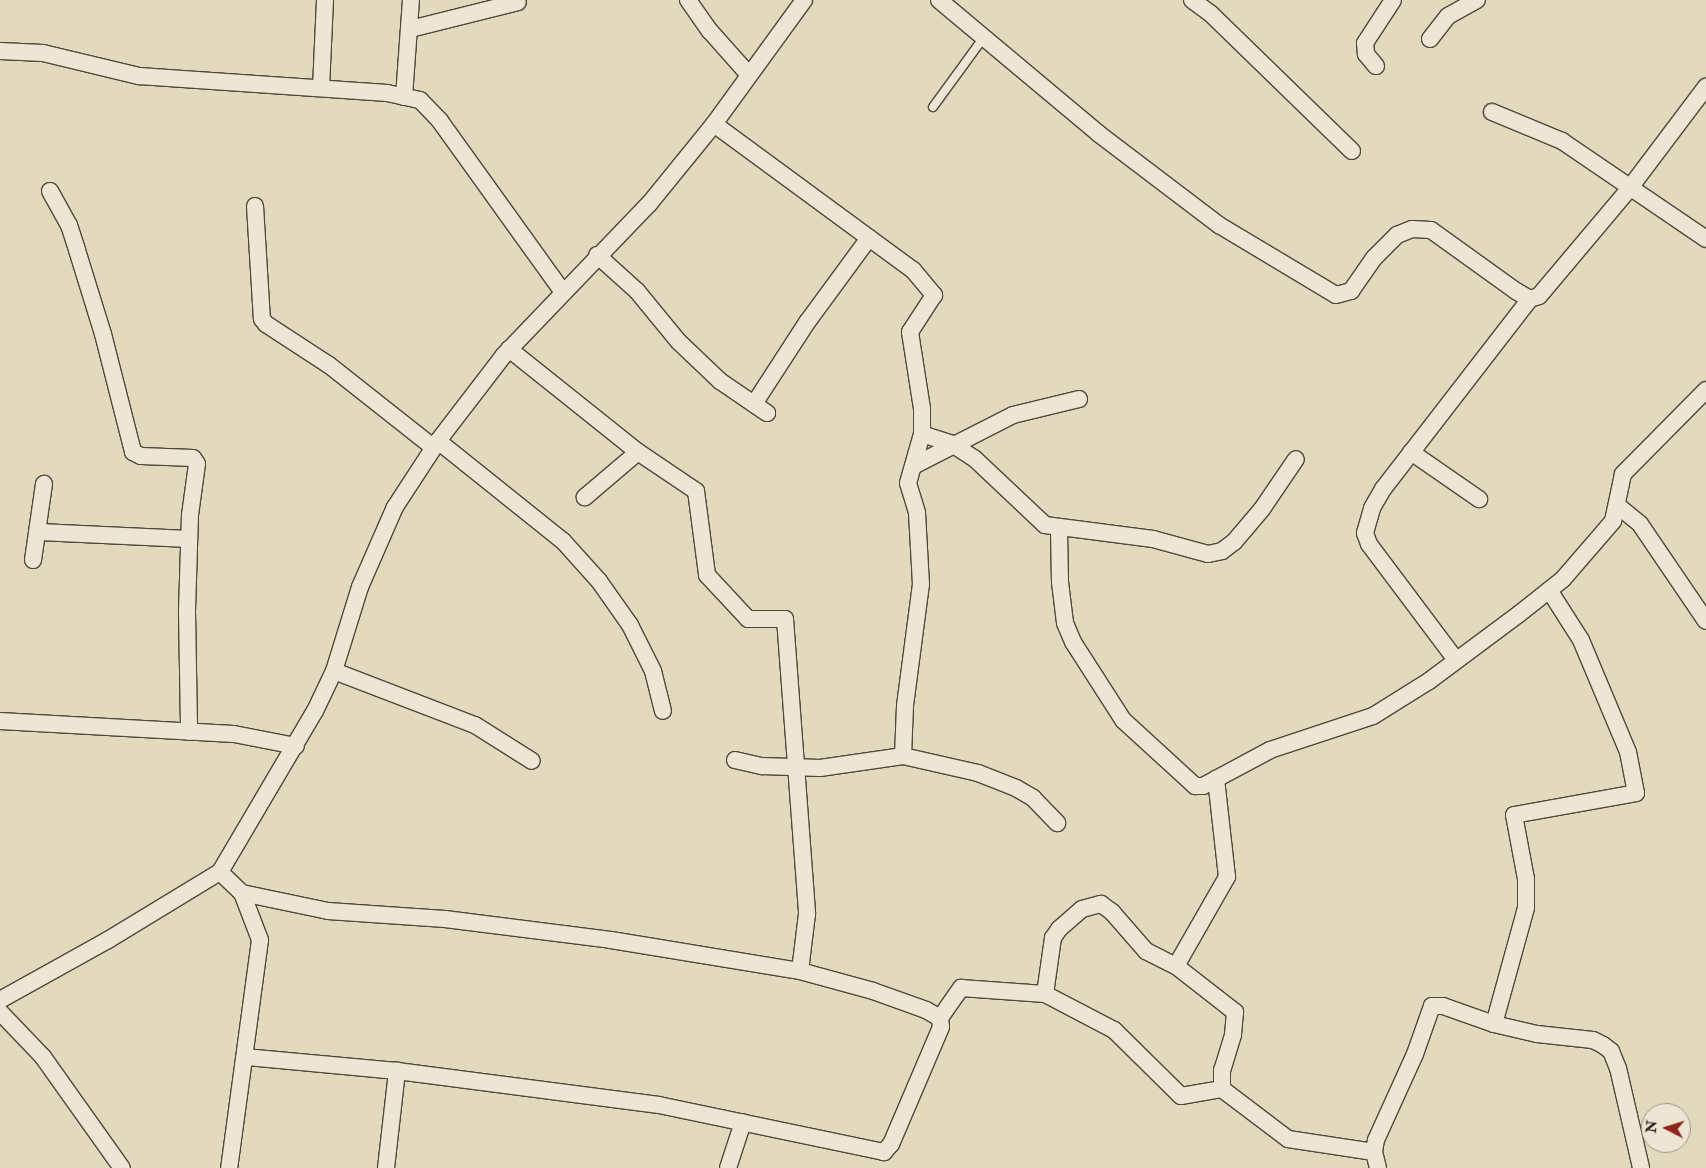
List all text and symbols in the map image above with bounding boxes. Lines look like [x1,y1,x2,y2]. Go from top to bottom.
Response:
north arrow [1641,1103,1691,1153]
text: N [1643,1120,1661,1134]

